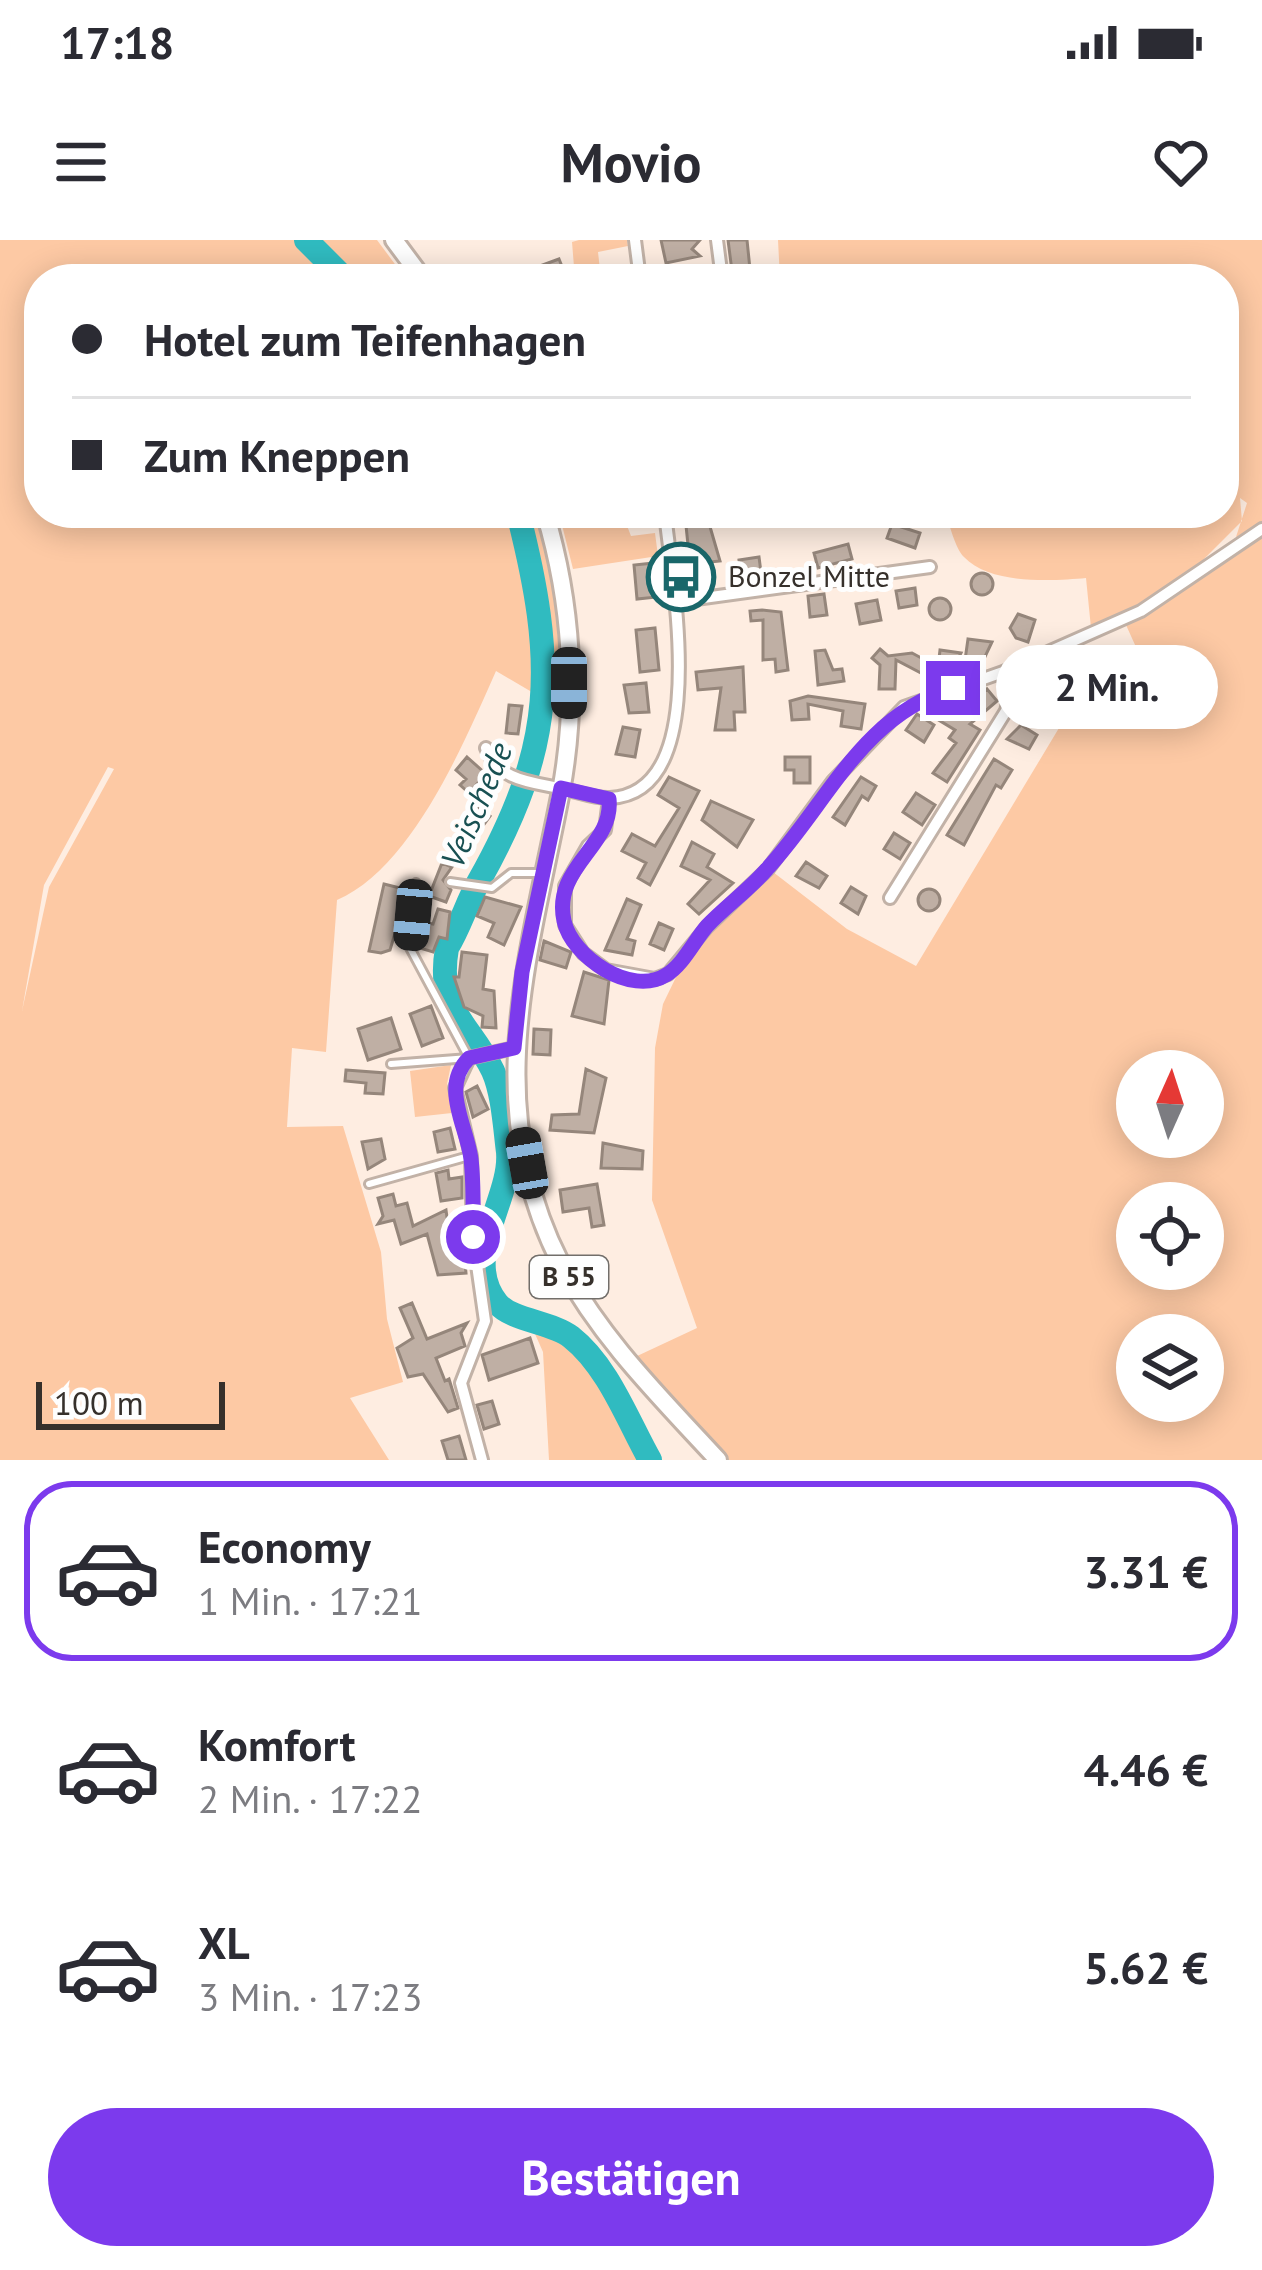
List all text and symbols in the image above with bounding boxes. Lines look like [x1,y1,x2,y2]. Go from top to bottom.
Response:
text: 17:18 [60,13,174,71]
text: Movio [561,127,701,197]
icon: menu [48,129,114,195]
icon: heart [1148,129,1214,195]
text: Hotel zum Teifenhagen [144,310,586,368]
text: Zum Kneppen [144,426,410,484]
bus stop icon: Bonzel Mitte [646,542,716,612]
place label: Bonzel Mitte [728,556,890,595]
callout: 2 Min. [995,646,1217,730]
car [551,647,587,719]
route end [926,661,980,715]
text: 2 Min. [1055,661,1159,712]
water label: Veischede [430,735,521,874]
car [392,878,434,952]
north arrow [1116,1050,1224,1158]
map controls [1116,1050,1224,1422]
car [503,1124,551,1202]
button: locate [1116,1182,1224,1290]
route start [446,1210,500,1264]
road number: B 55 [530,1256,608,1298]
button: layers [1116,1314,1224,1422]
scale bar [36,1376,225,1429]
text: 100 m [54,1381,144,1424]
icon: car [54,1517,162,1625]
text: Economy [198,1517,371,1575]
text: 3.31 € [1083,1542,1208,1600]
text: 1 Min. · 17:21 [198,1575,422,1626]
icon: car [54,1715,162,1823]
text: Komfort [198,1715,355,1773]
text: 4.46 € [1083,1740,1208,1798]
text: 2 Min. · 17:22 [198,1773,422,1824]
icon: car [54,1913,162,2021]
text: XL [198,1913,250,1971]
text: 5.62 € [1083,1938,1208,1996]
text: 3 Min. · 17:23 [198,1971,422,2022]
button: Bestätigen [48,2108,1214,2246]

